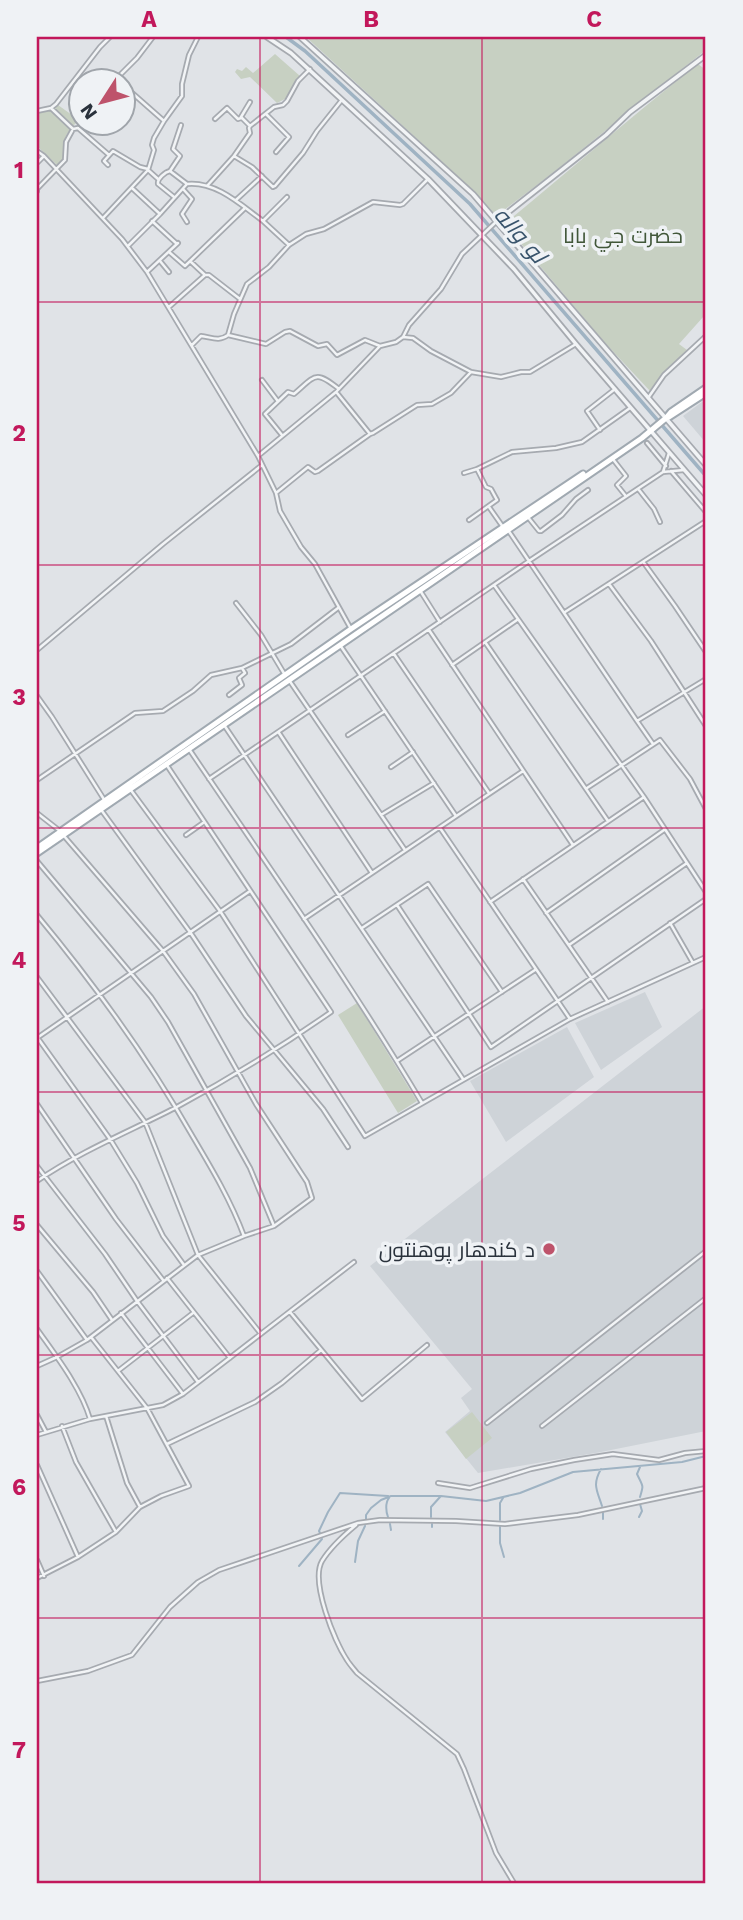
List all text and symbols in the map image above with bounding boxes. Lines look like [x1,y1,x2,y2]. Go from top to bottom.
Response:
text: A [141,6,157,33]
text: B [363,6,379,33]
text: C [586,6,602,33]
north arrow [66,66,136,136]
text: N [75,99,102,124]
text: 1 [14,157,24,184]
water label: لو واله [488,201,553,271]
park label: حضرت جي بابا [563,223,683,252]
text: 2 [12,420,26,447]
text: 3 [12,684,26,711]
text: 4 [12,947,27,974]
text: 5 [12,1210,26,1237]
place label: د کندهار پوهنتون [379,1237,535,1264]
marker: د کندهار پوهنتون [541,1241,557,1257]
text: 6 [12,1474,26,1501]
text: 7 [12,1737,26,1764]

